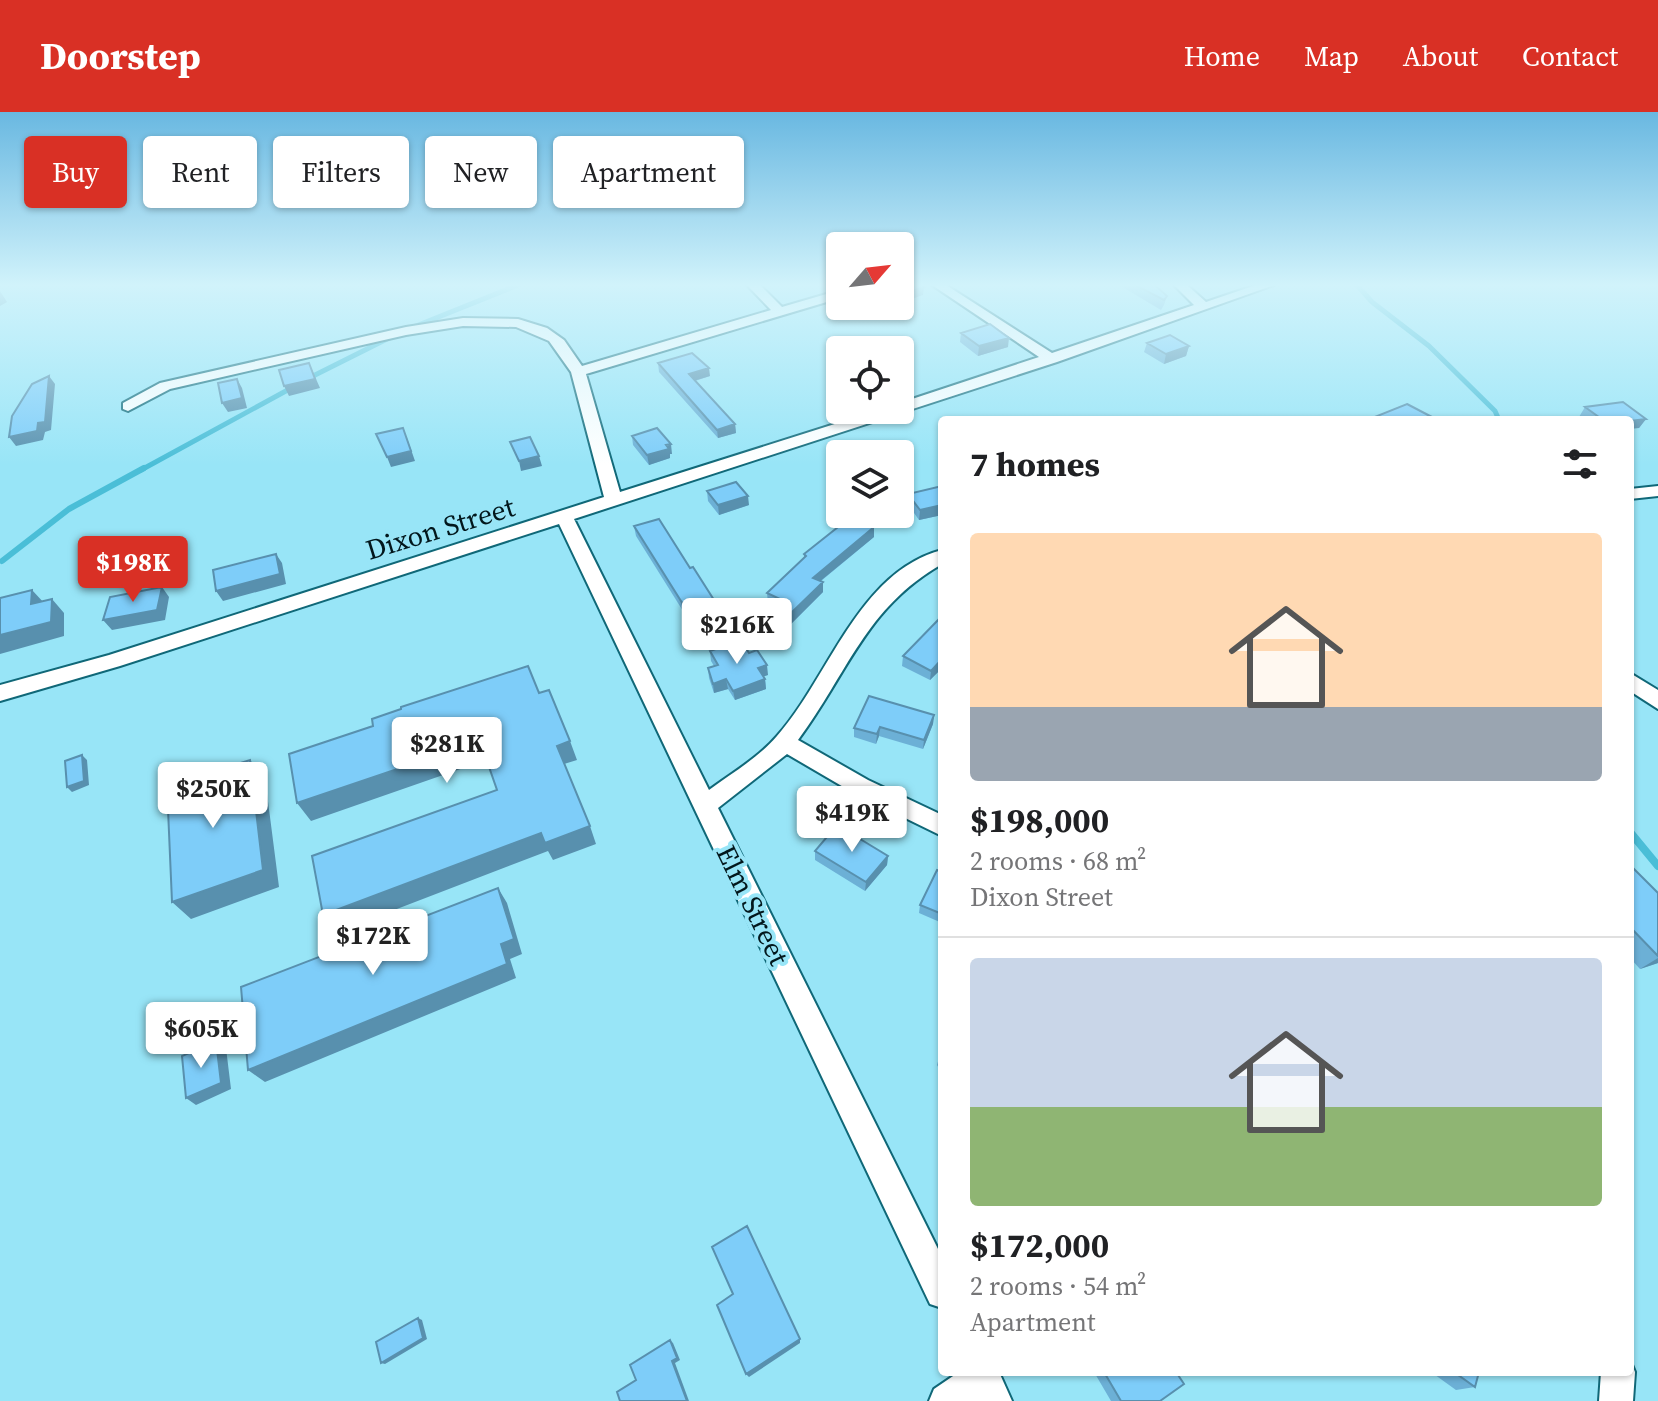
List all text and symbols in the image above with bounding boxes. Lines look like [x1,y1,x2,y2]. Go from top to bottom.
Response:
text: Doorstep [40,30,201,82]
text: Home [1184,37,1260,75]
text: Map [1304,37,1359,75]
text: About [1403,37,1478,75]
text: Contact [1522,37,1618,75]
chip: Buy [24,136,127,208]
chip: Rent [143,136,257,208]
chip: Filters [273,136,409,208]
chip: New [425,136,537,208]
chip: Apartment [553,136,744,208]
north arrow [826,232,914,320]
map controls [826,232,914,528]
button: locate [826,336,914,424]
button: layers [826,440,914,528]
text: 7 homes [970,441,1100,487]
icon: filters [1558,442,1602,486]
street label: Dixon Street [361,487,520,569]
pin: $198K [77,536,189,604]
text: $198K [96,544,170,580]
icon: home [1214,585,1358,729]
pin: $216K [681,598,793,666]
text: $216K [700,606,774,642]
pin: $281K [391,717,503,785]
text: $281K [410,725,484,761]
pin: $250K [157,762,269,830]
text: $250K [176,770,250,806]
pin: $419K [796,786,908,854]
text: $419K [815,794,889,830]
text: $198,000 [970,797,1109,843]
street label: Elm Street [708,839,799,972]
text: 2 rooms · 68 m² [970,843,1146,879]
text: Dixon Street [970,879,1113,915]
pin: $172K [317,909,429,977]
text: $172K [336,917,410,953]
pin: $605K [145,1002,257,1070]
text: $605K [164,1010,238,1046]
icon: home [1214,1010,1358,1154]
text: $172,000 [970,1222,1109,1268]
text: 2 rooms · 54 m² [970,1268,1146,1304]
text: Apartment [970,1304,1095,1340]

